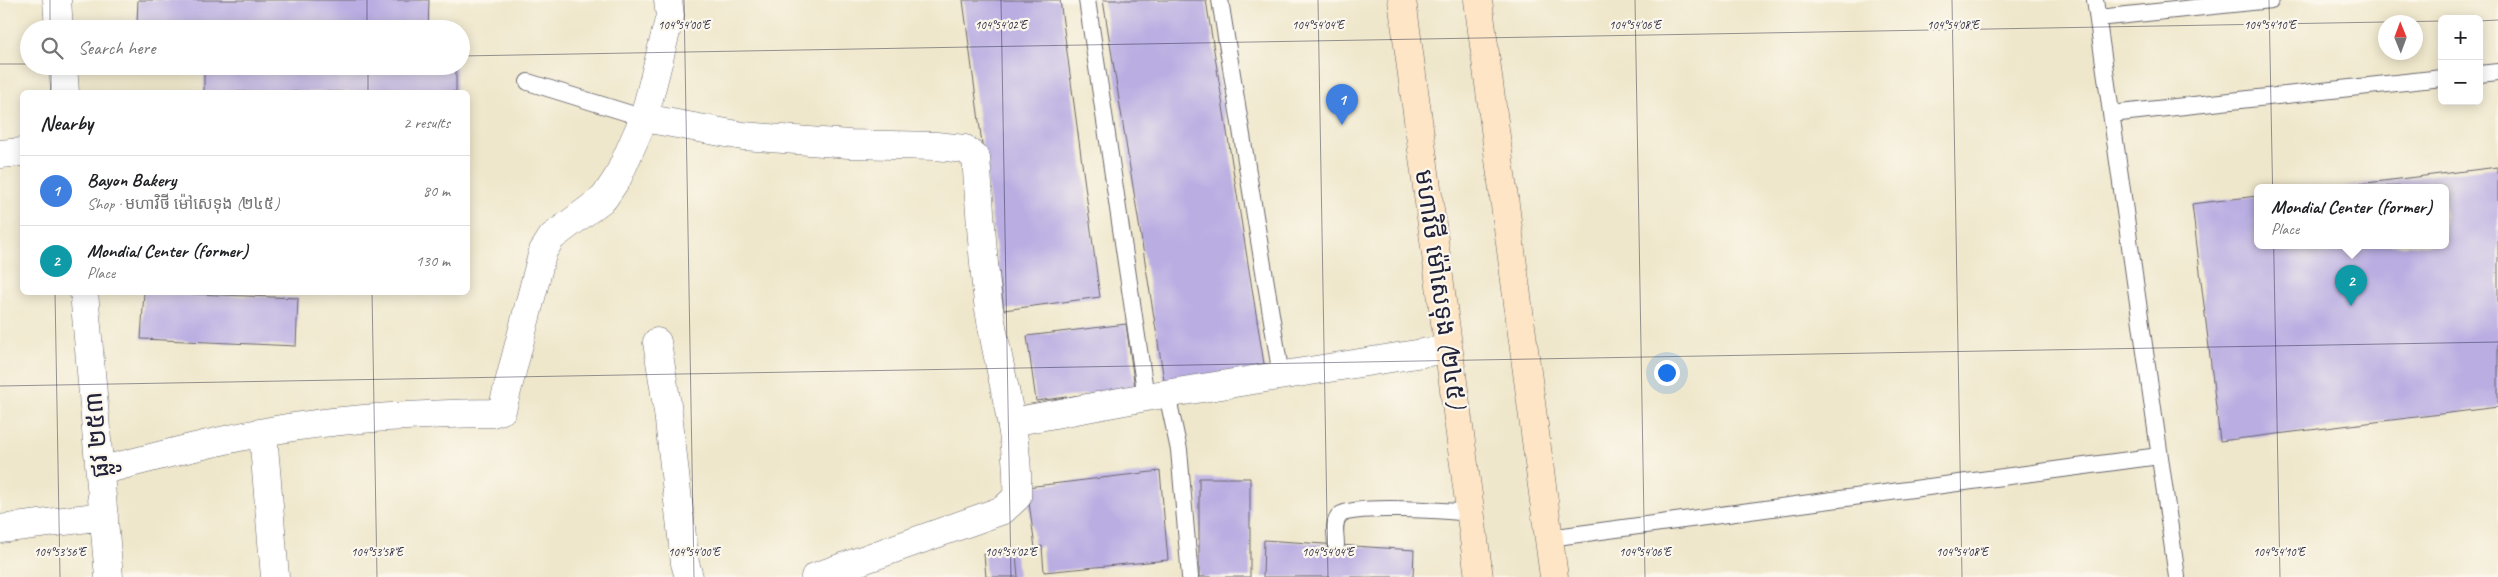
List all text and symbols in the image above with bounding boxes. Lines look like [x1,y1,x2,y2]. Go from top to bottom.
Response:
north arrow [2378,15,2423,60]
map controls [2438,15,2483,105]
button: + [2438,15,2483,60]
text: 104°54'00"E [658,17,712,33]
text: 104°54'02"E [975,17,1029,33]
text: 104°54'04"E [1292,17,1346,33]
text: 104°54'06"E [1609,17,1663,33]
text: 104°54'08"E [1927,17,1981,33]
text: 104°54'10"E [2244,17,2298,33]
search box [20,20,470,75]
icon: search [38,34,66,62]
text: Search here [78,36,155,60]
button: − [2438,60,2483,105]
pin: 1 [1326,84,1358,125]
text: Nearby [40,110,93,136]
text: 2 results [403,113,450,133]
street label: មហាវិថី ម៉ៅសេទុង (២៤៥) [1407,167,1474,412]
text: Bayon Bakery [87,168,176,192]
text: 1 [52,181,60,201]
text: 80 m [423,181,450,201]
popup [2254,184,2449,249]
text: Shop · មហាវិថី ម៉ៅសេទុង (២៤៥) [87,194,279,214]
text: Mondial Center (former) [2271,195,2432,219]
text: Place [2271,219,2299,239]
text: Mondial Center (former) [87,239,248,263]
text: 2 [52,251,60,271]
text: 130 m [416,251,450,271]
text: Place [87,263,115,283]
pin: 2 [2335,265,2367,306]
your location [1654,360,1680,386]
street label: ផ្លូវ ២៥៣ [77,390,123,479]
text: 104°53'56"E [34,544,88,560]
text: 104°53'58"E [351,544,405,560]
text: 104°54'00"E [668,544,722,560]
text: 104°54'02"E [985,544,1039,560]
text: 104°54'04"E [1302,544,1356,560]
text: 104°54'06"E [1619,544,1673,560]
text: 104°54'08"E [1936,544,1990,560]
text: 104°54'10"E [2253,544,2307,560]

